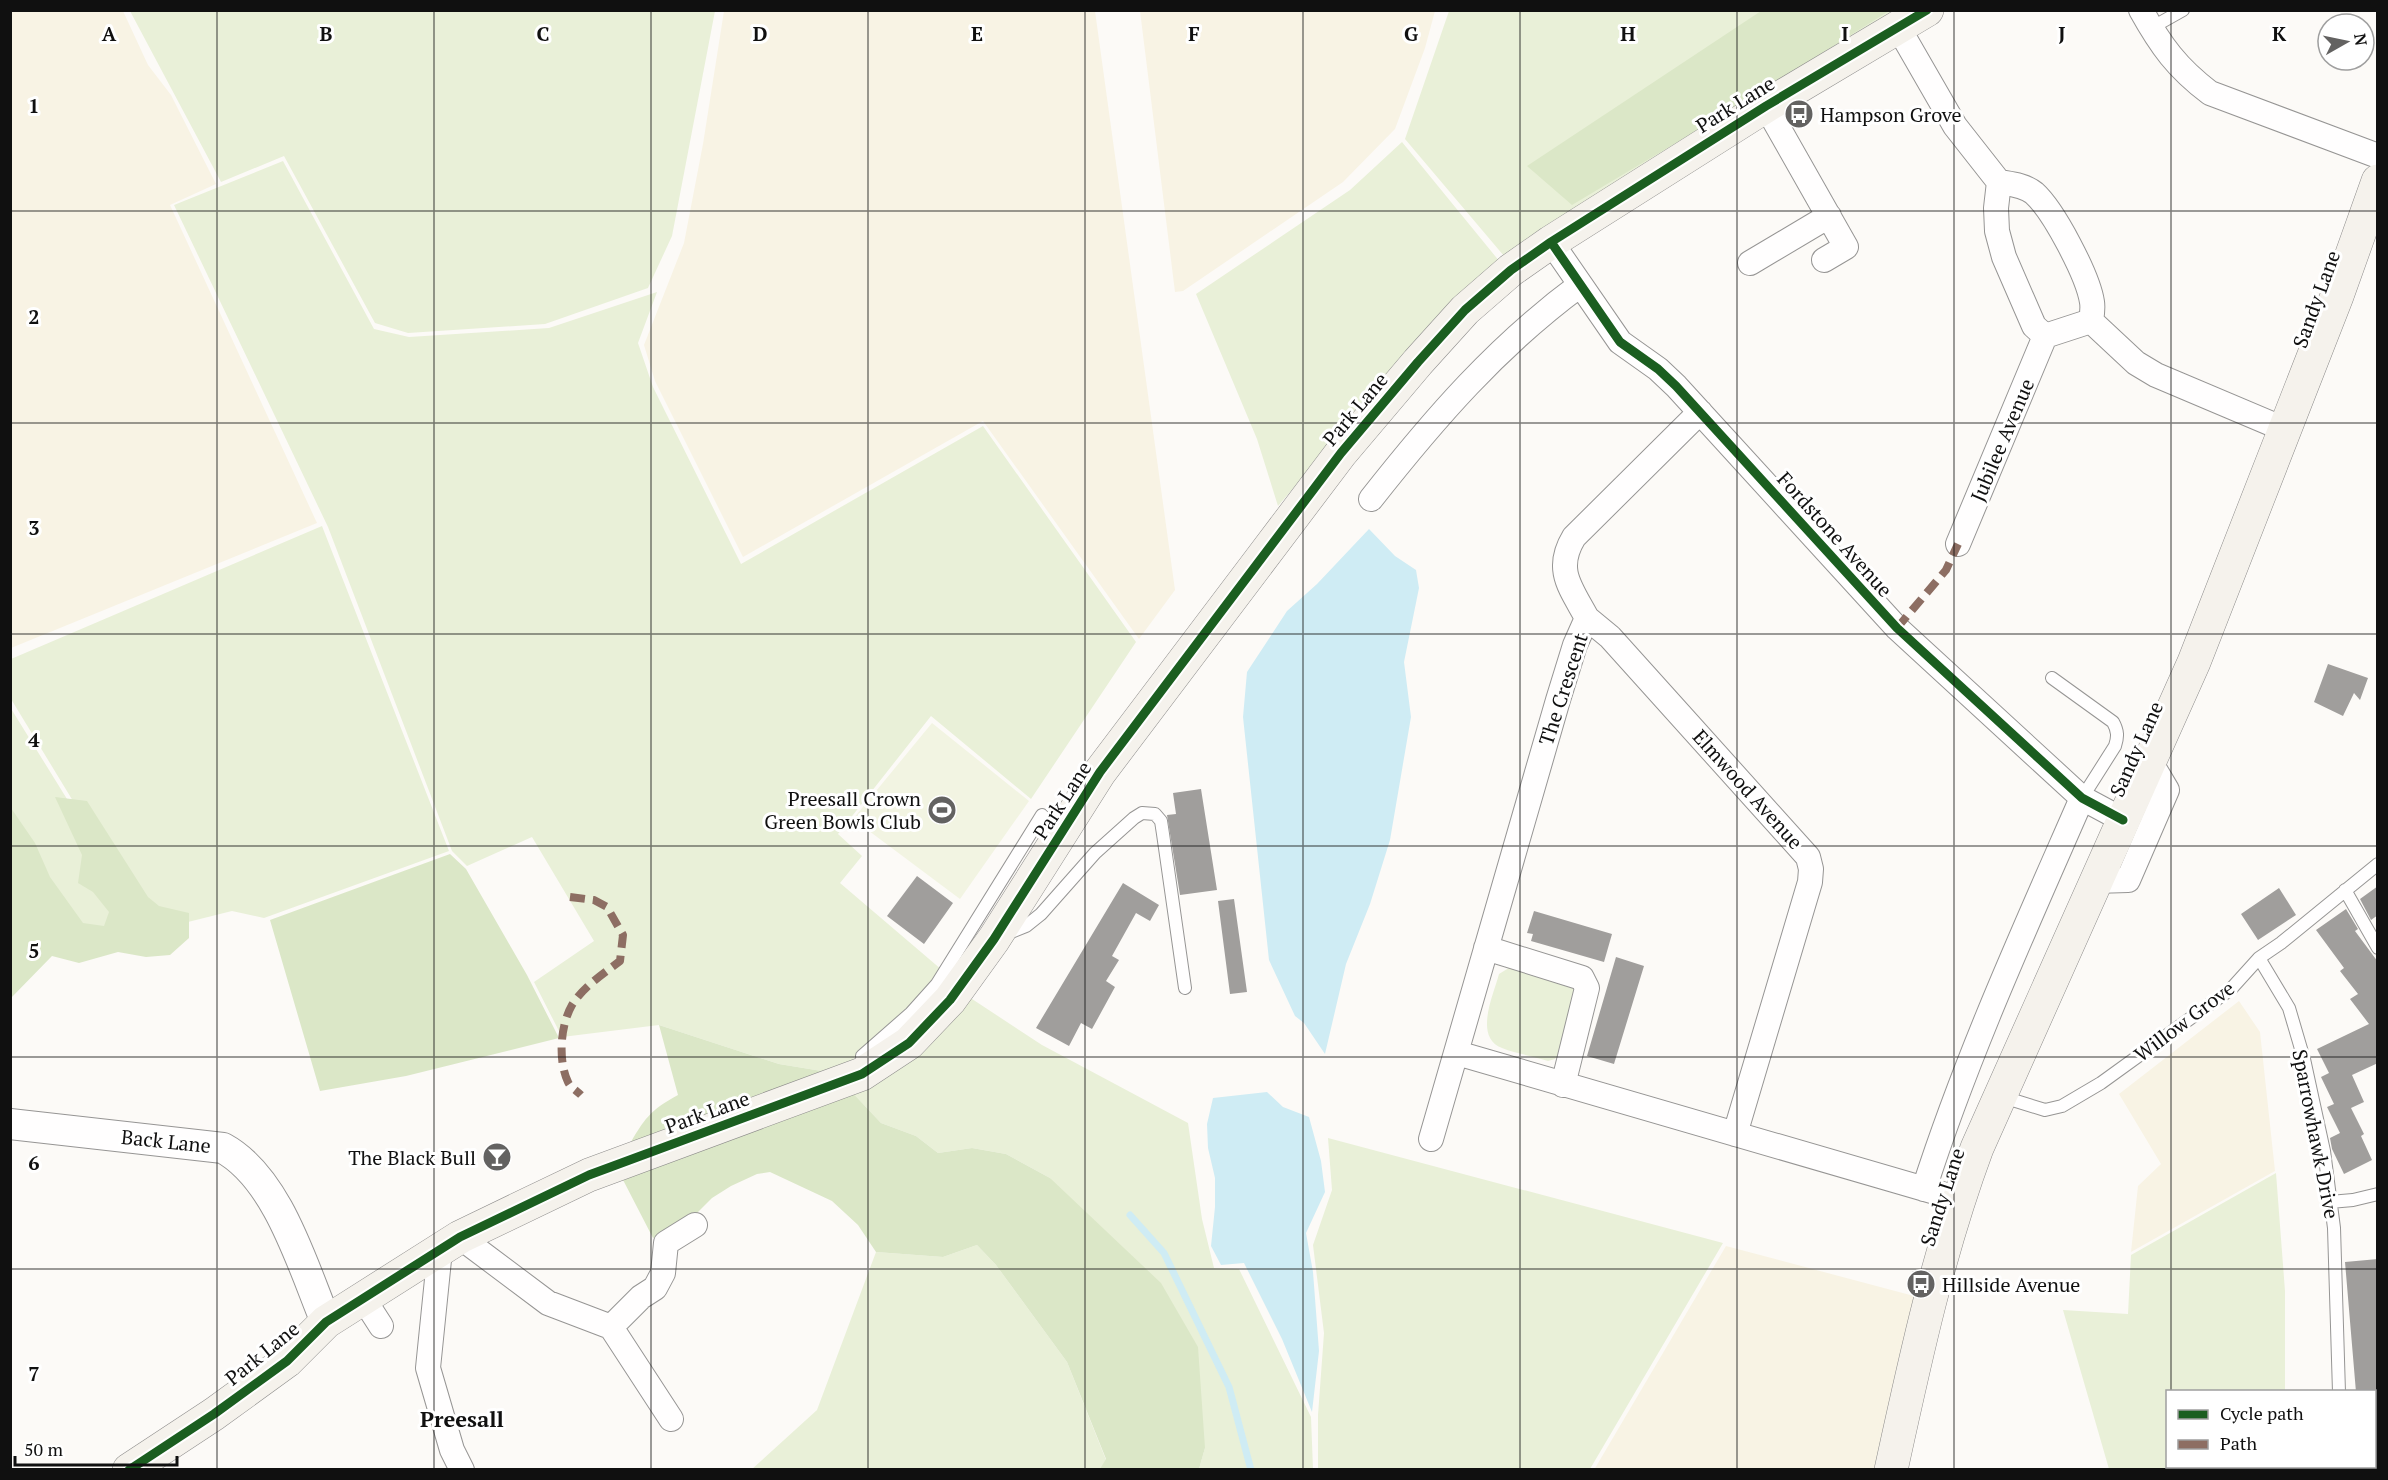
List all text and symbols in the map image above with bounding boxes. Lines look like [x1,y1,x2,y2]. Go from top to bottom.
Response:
north arrow [2316,12,2376,72]
text: A [102,20,117,47]
text: B [320,20,333,47]
text: C [536,20,550,47]
text: D [753,20,767,47]
text: E [971,20,983,47]
text: F [1188,20,1200,47]
text: G [1404,20,1418,47]
text: H [1620,20,1636,47]
text: I [1841,20,1849,47]
text: J [2058,20,2066,47]
text: K [2272,20,2287,47]
text: N [2349,32,2373,47]
street label: Park Lane [1691,69,1779,139]
text: 1 [28,92,40,119]
bus stop icon: Hampson Grove [1783,98,1815,130]
place label: Hampson Grove [1820,101,1962,128]
street label: Sandy Lane [2286,247,2346,351]
text: 2 [28,303,40,330]
street label: Park Lane [1316,367,1394,451]
street label: Jubilee Avenue [1964,374,2040,506]
street label: Fordstone Avenue [1772,466,1898,602]
text: 3 [28,514,40,541]
street label: The Crescent [1532,629,1594,749]
street label: Sandy Lane [2103,697,2169,801]
street label: Elmwood Avenue [1687,723,1809,855]
text: 4 [28,726,40,753]
street label: Park Lane [1027,756,1097,844]
place label: Preesall Crown Green Bowls Club [764,785,921,835]
sports icon: Preesall Crown Green Bowls Club [926,794,958,826]
text: 5 [28,937,40,964]
street label: Willow Grove [2128,974,2240,1068]
street label: Sparrowhawk Drive [2286,1047,2346,1221]
street label: Park Lane [661,1084,753,1140]
street label: Back Lane [120,1123,212,1159]
bar icon: The Black Bull [481,1141,513,1173]
place label: The Black Bull [348,1144,476,1171]
street label: Sandy Lane [1913,1144,1971,1250]
text: 6 [28,1149,40,1176]
bus stop icon: Hillside Avenue [1905,1268,1937,1300]
place label: Hillside Avenue [1942,1271,2080,1298]
street label: Park Lane [219,1315,305,1391]
text: 7 [28,1360,40,1387]
legend [2166,1390,2376,1468]
text: Cycle path [2220,1401,2304,1425]
district label: Preesall [420,1404,504,1433]
scale bar [15,1429,177,1467]
text: Path [2220,1431,2257,1455]
text: 50 m [24,1437,64,1461]

